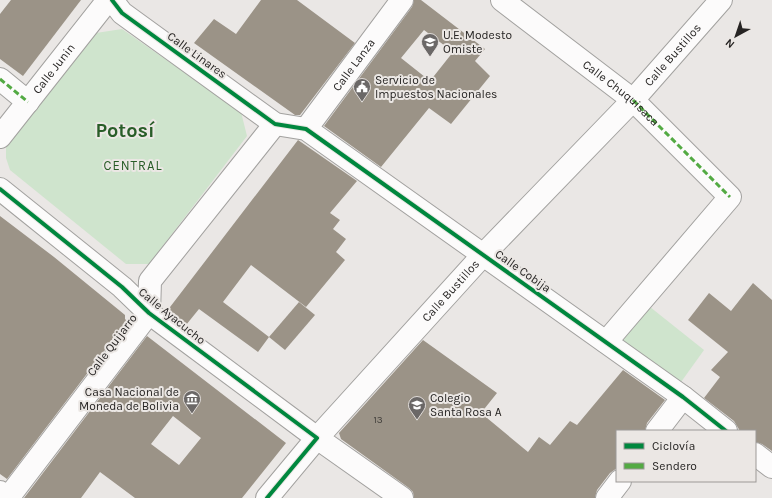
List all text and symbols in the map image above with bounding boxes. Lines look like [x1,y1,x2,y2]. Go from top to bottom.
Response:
north arrow [716,16,756,56]
street label: Calle Bustillos [642,21,704,89]
place label: U.E. Modesto Omiste [443,28,512,56]
street label: Calle Linares [165,29,229,81]
school or university icon: U.E. Modesto Omiste [420,32,440,57]
street label: Calle Lanza [330,36,378,94]
text: N [723,36,737,51]
street label: Calle Junin [30,41,78,97]
street label: Calle Chuquisaca [580,57,662,129]
place label: Servicio de Impuestos Nacionales [375,73,497,101]
public building icon: Servicio de Impuestos Nacionales [352,77,372,102]
district label: Potosí [95,119,155,142]
district label: CENTRAL [103,158,163,173]
street label: Calle Cobija [492,247,554,295]
street label: Calle Bustillos [419,257,482,324]
street label: Calle Ayacucho [136,285,208,347]
street label: Calle Quijarro [84,311,140,379]
place label: Casa Nacional de Moneda de Bolivia [79,385,179,413]
museum icon: Casa Nacional de Moneda de Bolivia [182,389,202,414]
place label: Colegio Santa Rosa A [430,391,502,419]
school or university icon: Colegio Santa Rosa A [407,395,427,420]
house number: 13 [373,414,383,426]
legend [616,430,756,482]
text: Ciclovía [652,439,695,453]
text: Sendero [652,459,697,473]

